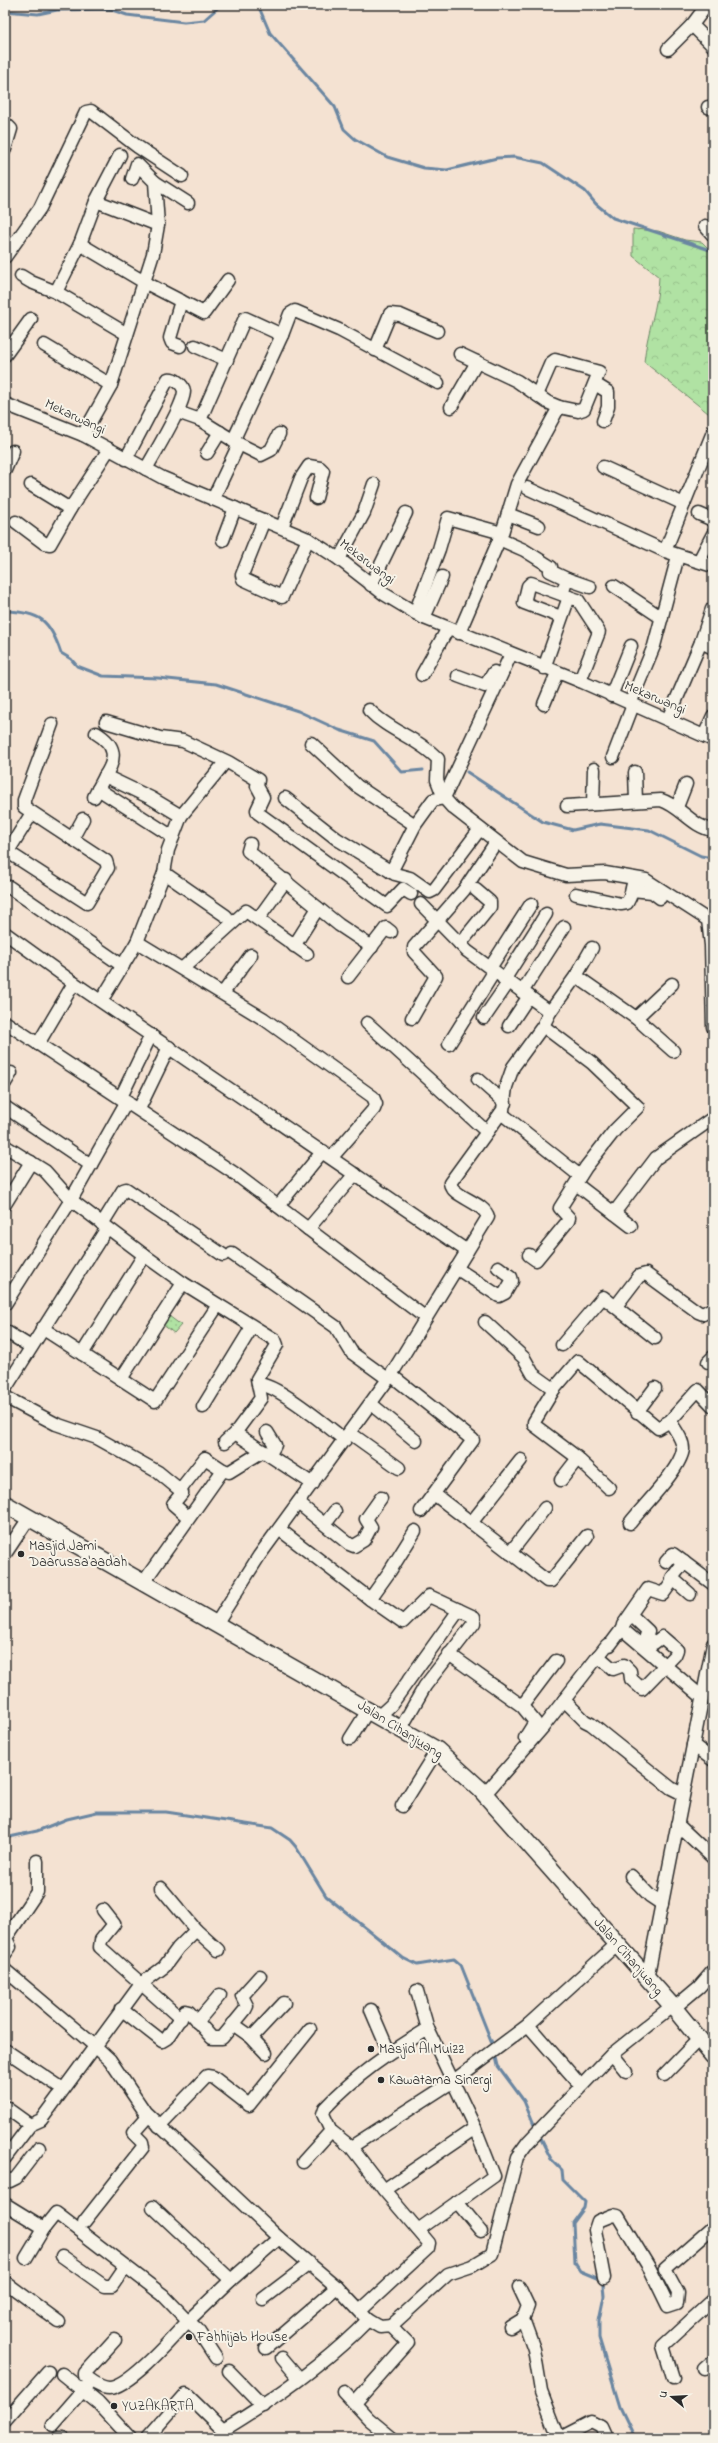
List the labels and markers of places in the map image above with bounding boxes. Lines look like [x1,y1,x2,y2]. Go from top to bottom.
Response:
place label: Masjid Jami Daarussa'aadah [28,1536,127,1573]
marker: Masjid Jami Daarussa'aadah [16,1549,26,1559]
place label: Masjid Al Muizz [379,2039,464,2060]
marker: Masjid Al Muizz [366,2044,376,2054]
place label: Kawatama Sinergi [389,2070,492,2092]
marker: Kawatama Sinergi [376,2075,386,2085]
place label: Fahhijab House [196,2327,288,2348]
marker: Fahhijab House [184,2332,194,2342]
place label: YUZAKARTA [122,2396,194,2417]
marker: YUZAKARTA [109,2401,119,2411]

